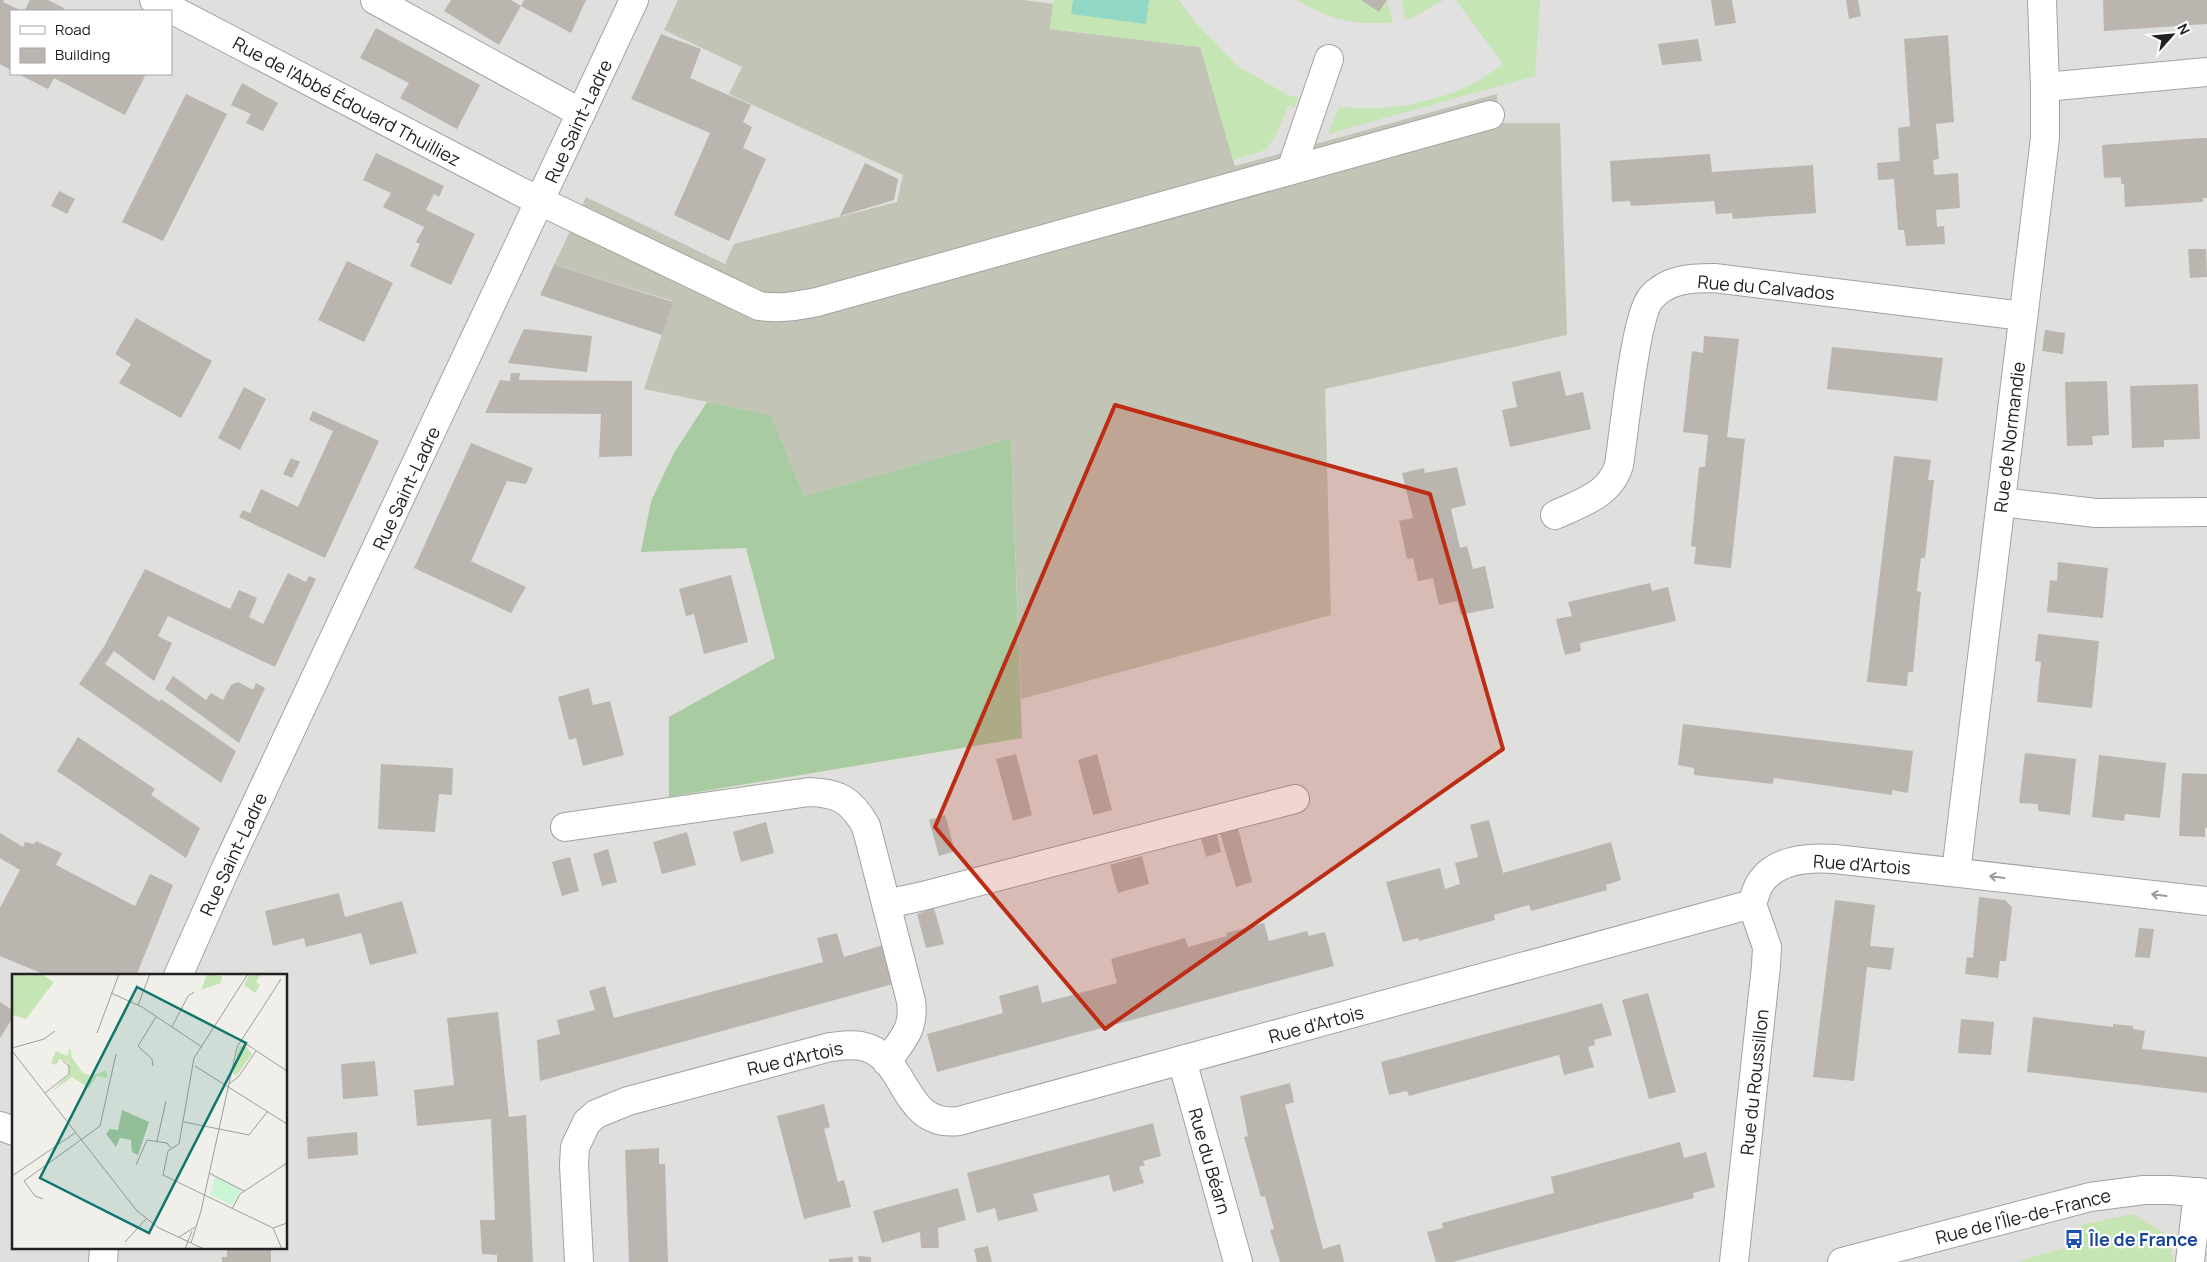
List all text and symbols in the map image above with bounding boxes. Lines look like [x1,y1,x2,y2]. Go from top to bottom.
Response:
legend [10,10,172,75]
north arrow [2147,10,2197,60]
text: Road [55,19,91,40]
text: N [2173,20,2195,38]
street label: Rue de l'Abbé Édouard Thuilliez [229,31,465,171]
text: Building [55,44,110,65]
street label: Rue Saint-Ladre [539,55,617,187]
street label: Rue du Calvados [1696,269,1836,305]
street label: Rue de Normandie [1988,360,2030,514]
street label: Rue Saint-Ladre [367,422,445,554]
street label: Rue Saint-Ladre [194,788,272,920]
street label: Rue d'Artois [1813,849,1911,879]
one-way arrow [1989,872,2005,882]
one-way arrow [2151,890,2167,900]
inset map [12,974,288,1250]
street label: Rue d'Artois [1266,1000,1366,1048]
street label: Rue du Roussillon [1734,1008,1774,1156]
street label: Rue d'Artois [745,1035,845,1081]
street label: Rue du Béarn [1183,1105,1237,1217]
street label: Rue de l'Île-de-France [1933,1183,2113,1249]
place label: Île de France [2088,1227,2198,1251]
bus stop icon: Île de France [2063,1228,2085,1250]

